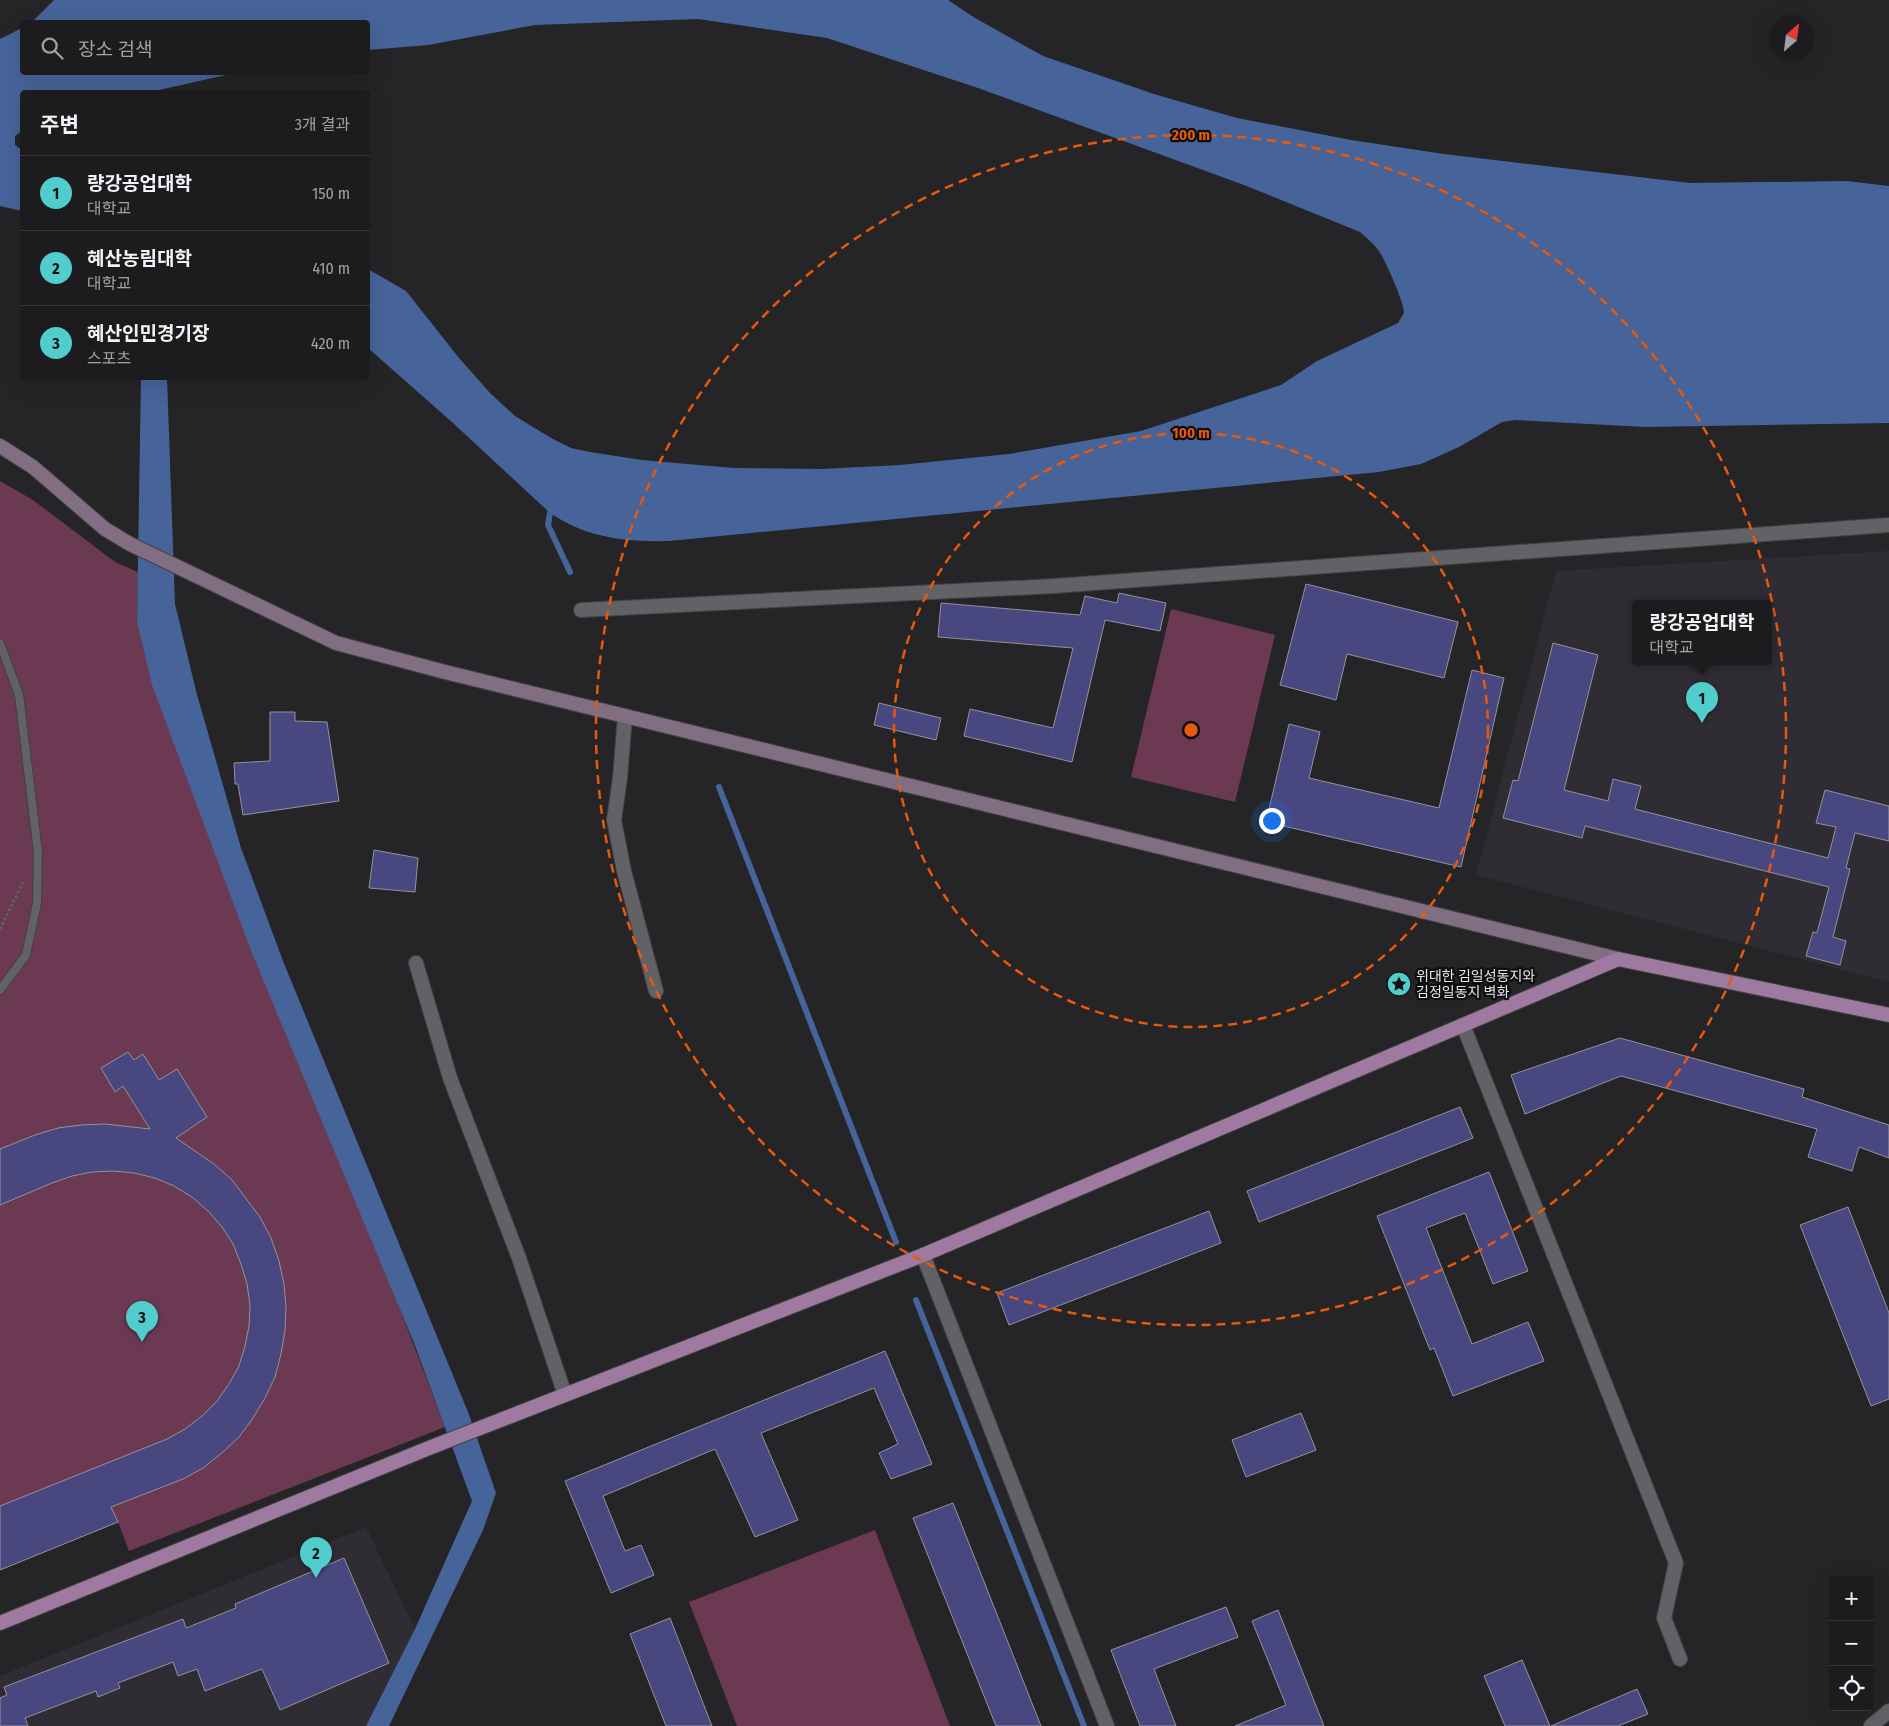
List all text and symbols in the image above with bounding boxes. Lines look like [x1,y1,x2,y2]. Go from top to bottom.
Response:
north arrow [1769,15,1814,60]
search box [20,20,370,75]
icon: search [38,34,66,62]
text: 장소 검색 [78,38,152,61]
text: 주변 [40,112,79,138]
text: 3개 결과 [295,115,350,134]
text: 200 m [1171,126,1210,144]
text: 량강공업대학 [87,172,192,195]
text: 1 [53,184,59,203]
text: 150 m [312,184,350,203]
text: 대학교 [87,199,131,218]
text: 혜산농림대학 [87,247,192,270]
text: 2 [52,259,60,278]
text: 410 m [312,259,350,278]
text: 대학교 [87,274,131,293]
text: 혜산인민경기장 [87,322,209,345]
text: 3 [52,334,60,353]
text: 420 m [311,334,350,353]
text: 스포츠 [87,349,131,368]
text: 100 m [1172,424,1210,442]
popup [1632,600,1772,665]
text: 량강공업대학 [1650,611,1754,634]
text: 대학교 [1650,638,1694,657]
pin: 1 [1686,682,1718,723]
centre of rings [1182,721,1200,739]
your location [1259,808,1285,834]
place label: 위대한 김일성동지와 김정일동지 벽화 [1416,968,1535,1001]
place icon: 위대한 김일성동지와 김정일동지 벽화 [1386,971,1412,997]
pin: 3 [126,1301,158,1342]
pin: 2 [300,1537,332,1578]
map controls [1829,1576,1874,1711]
button: + [1829,1576,1874,1621]
button: − [1829,1621,1874,1666]
button: locate [1829,1666,1874,1711]

